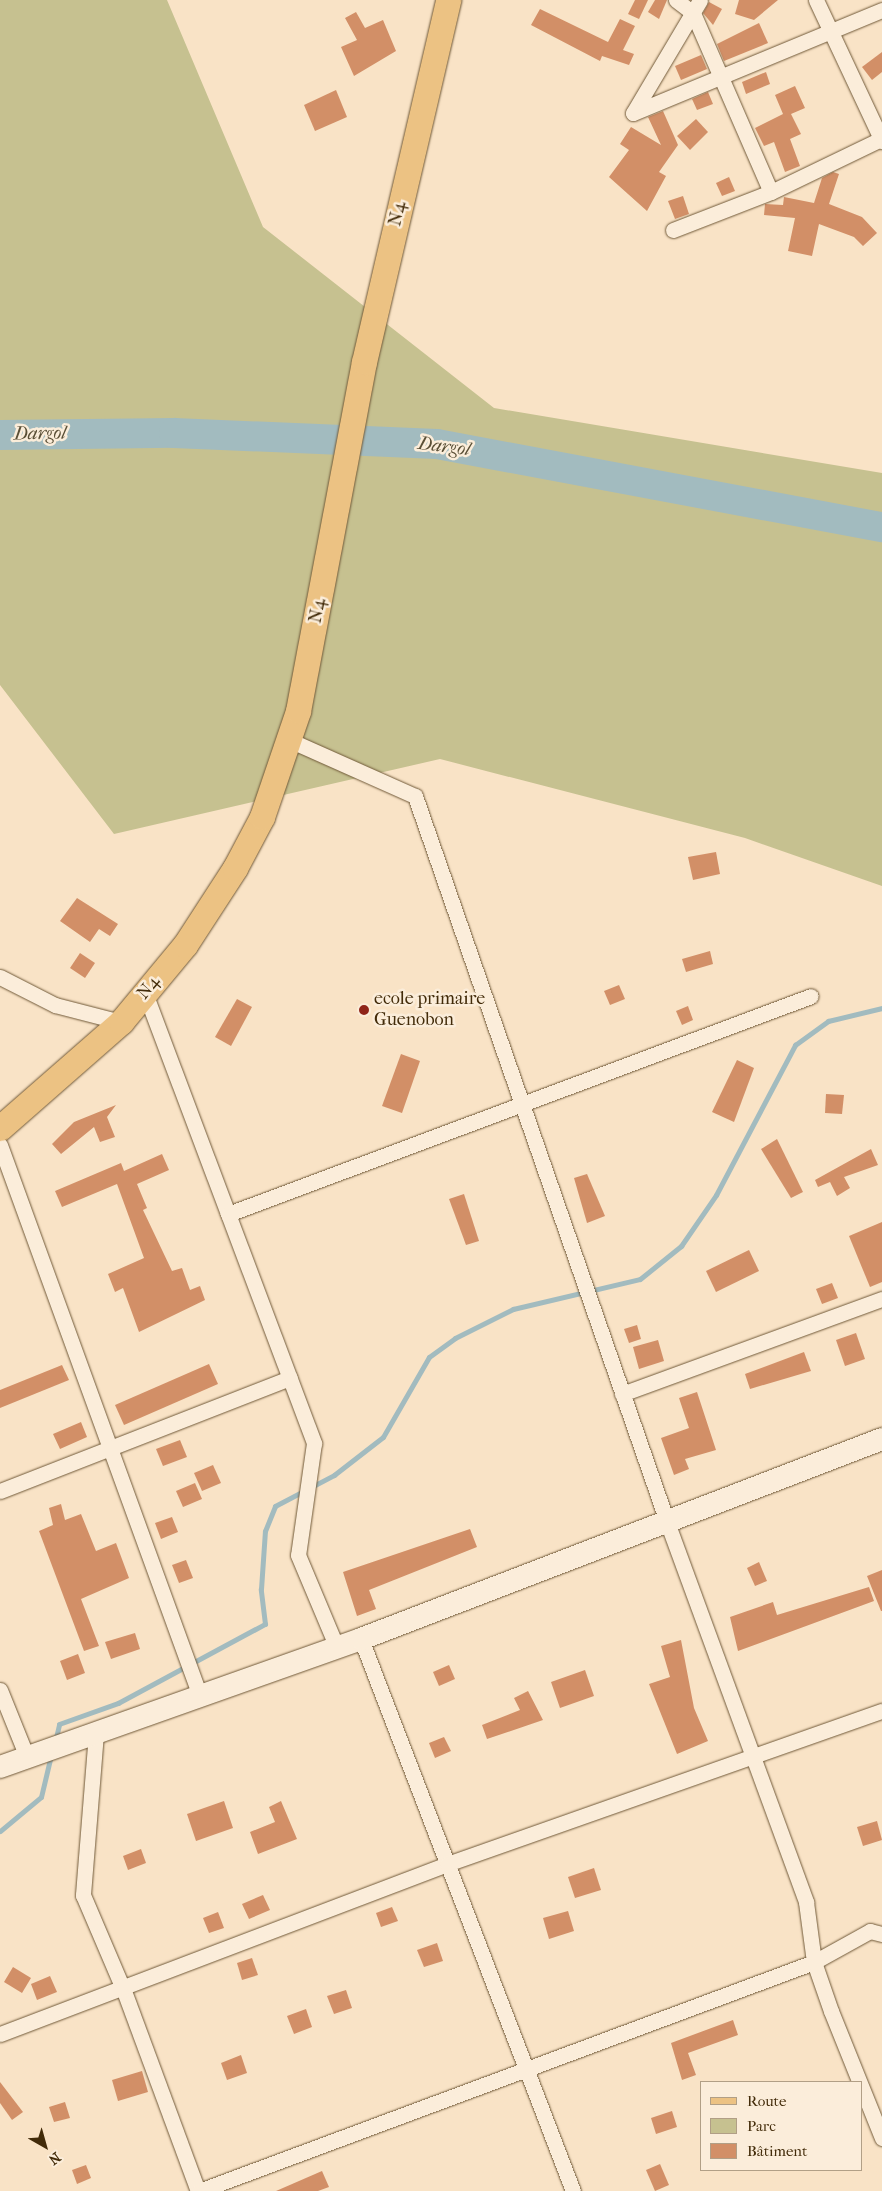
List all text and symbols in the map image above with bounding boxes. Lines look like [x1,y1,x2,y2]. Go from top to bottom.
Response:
street label: N4 [385,200,411,228]
water label: Dargol [14,422,66,446]
water label: Dargol [417,433,471,461]
street label: N4 [305,597,331,625]
street label: N4 [133,972,165,1004]
place label: ecole primaire Guenobon [374,989,485,1032]
marker: ecole primaire Guenobon [358,1004,370,1016]
legend [700,2081,862,2171]
text: Route [747,2092,786,2110]
text: Parc [747,2117,776,2135]
north arrow [20,2121,70,2171]
text: Bâtiment [747,2142,807,2160]
text: N [45,2148,64,2168]

